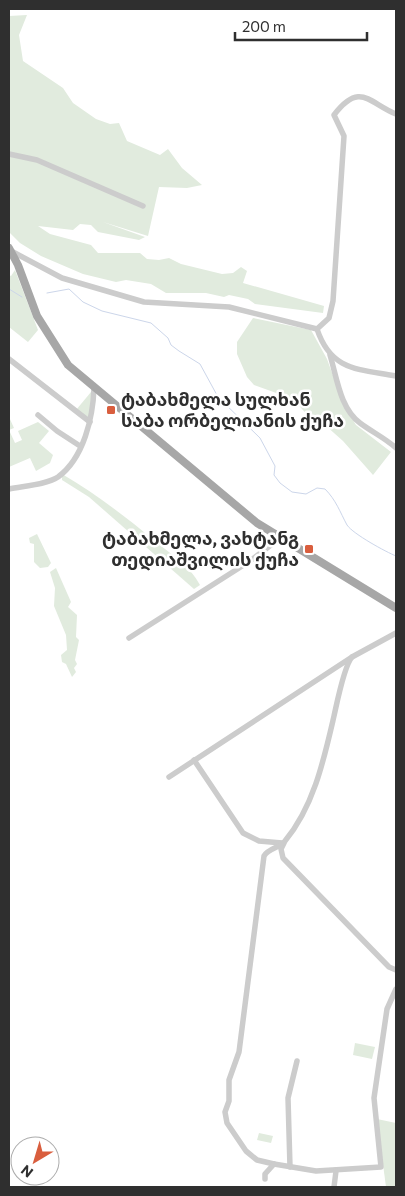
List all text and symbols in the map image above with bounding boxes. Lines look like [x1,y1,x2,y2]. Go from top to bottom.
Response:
scale bar [235,10,368,42]
text: 200 m [242,17,286,35]
place label: ტაბახმელა სულხან საბა ორბელიანის ქუჩა [121,388,344,432]
marker: ტაბახმელა სულხან საბა ორბელიანის ქუჩა [105,404,117,416]
place label: ტაბახმელა, ვახტანგ თედიაშვილის ქუჩა [102,527,299,571]
marker: ტაბახმელა, ვახტანგ თედიაშვილის ქუჩა [303,543,315,555]
north arrow [10,1136,60,1186]
text: N [17,1162,36,1182]

